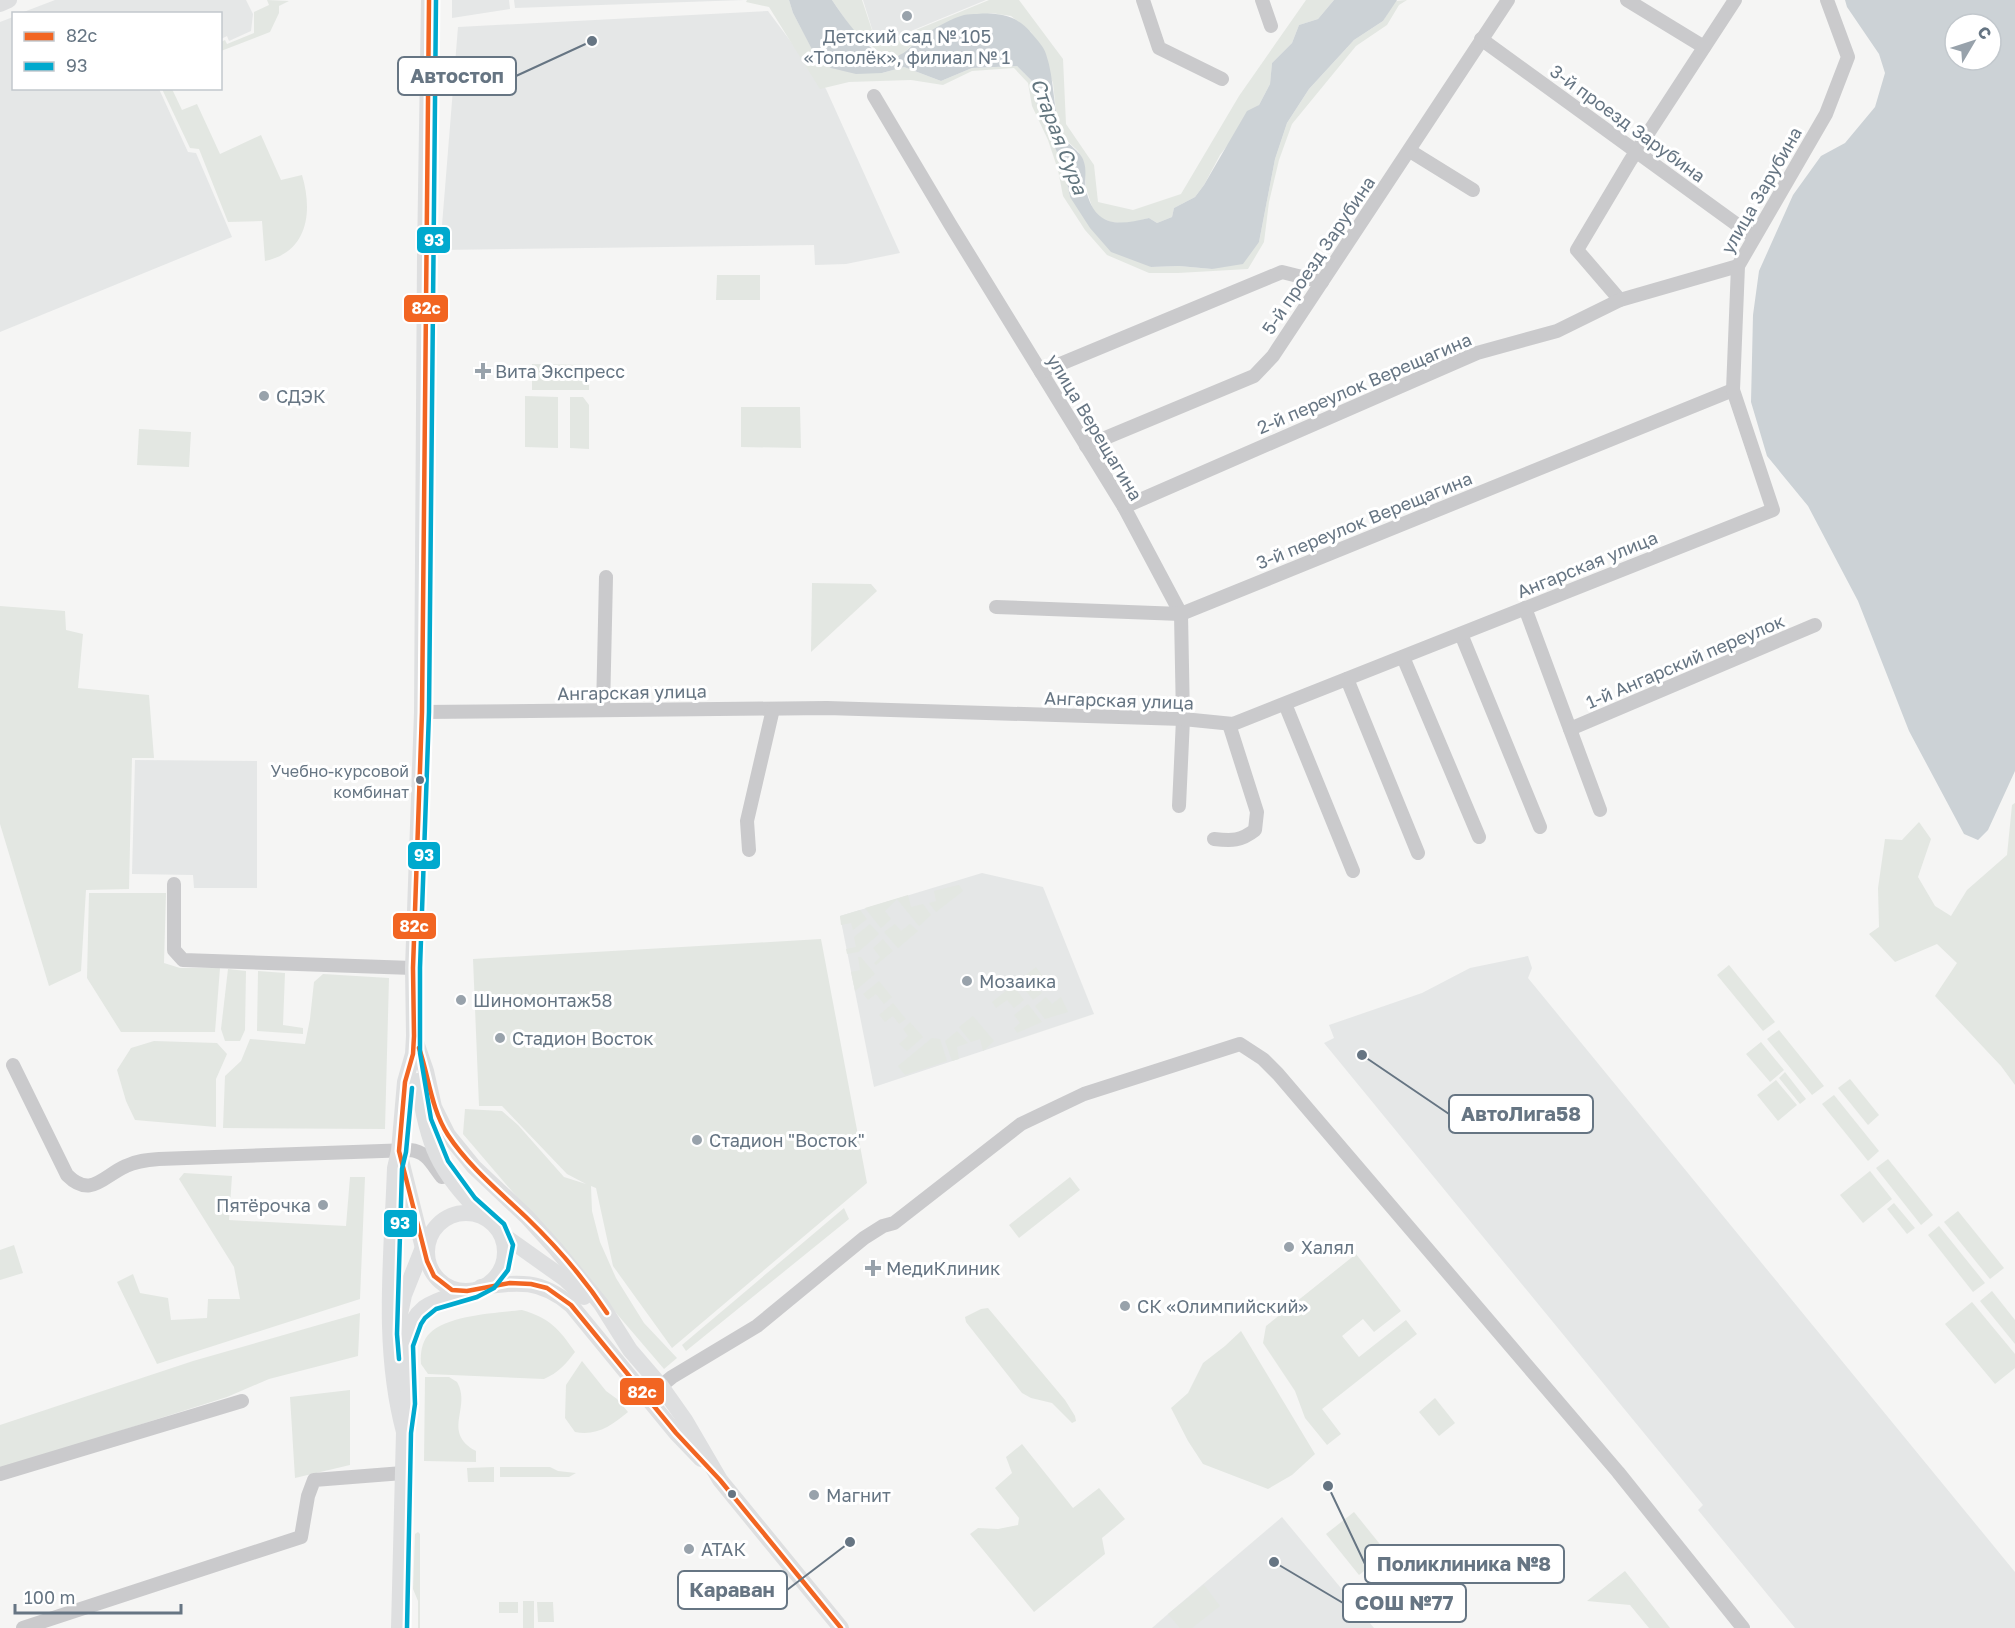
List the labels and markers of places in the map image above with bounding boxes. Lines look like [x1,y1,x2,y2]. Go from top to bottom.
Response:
marker: Детский сад № 105 «Тополёк», филиал № 1 [900,9,914,23]
place label: Детский сад № 105 «Тополёк», филиал № 1 [804,25,1011,68]
callout: Автостоп [398,57,516,95]
place label: Вита Экспресс [495,360,625,382]
marker: Вита Экспресс [476,364,490,378]
place label: СДЭК [276,385,326,407]
marker: СДЭК [257,389,271,403]
place label: Учебно-курсовой комбинат [271,761,409,802]
marker: Учебно-курсовой комбинат [414,774,426,786]
place label: Мозаика [979,970,1056,992]
marker: Мозаика [960,974,974,988]
place label: Шиномонтаж58 [473,989,612,1011]
marker: Шиномонтаж58 [454,993,468,1007]
place label: Стадион Восток [512,1027,653,1049]
marker: Стадион Восток [493,1031,507,1045]
callout: АвтоЛига58 [1449,1095,1593,1133]
place label: Стадион "Восток" [709,1129,865,1151]
marker: Стадион "Восток" [690,1133,704,1147]
place label: Пятёрочка [216,1194,311,1216]
marker: Пятёрочка [316,1198,330,1212]
place label: Халял [1301,1236,1354,1258]
marker: Халял [1282,1240,1296,1254]
place label: МедиКлиник [886,1257,1000,1279]
marker: МедиКлиник [864,1259,882,1277]
place label: СК «Олимпийский» [1137,1295,1308,1317]
marker: СК «Олимпийский» [1118,1299,1132,1313]
place label: Магнит [826,1484,891,1506]
unlabelled marker [726,1488,738,1500]
marker: Магнит [807,1488,821,1502]
place label: АТАК [701,1538,746,1560]
marker: АТАК [682,1542,696,1556]
callout: Поликлиника №8 [1365,1545,1564,1583]
callout: Караван [678,1571,787,1609]
callout: СОШ №77 [1343,1584,1466,1622]

